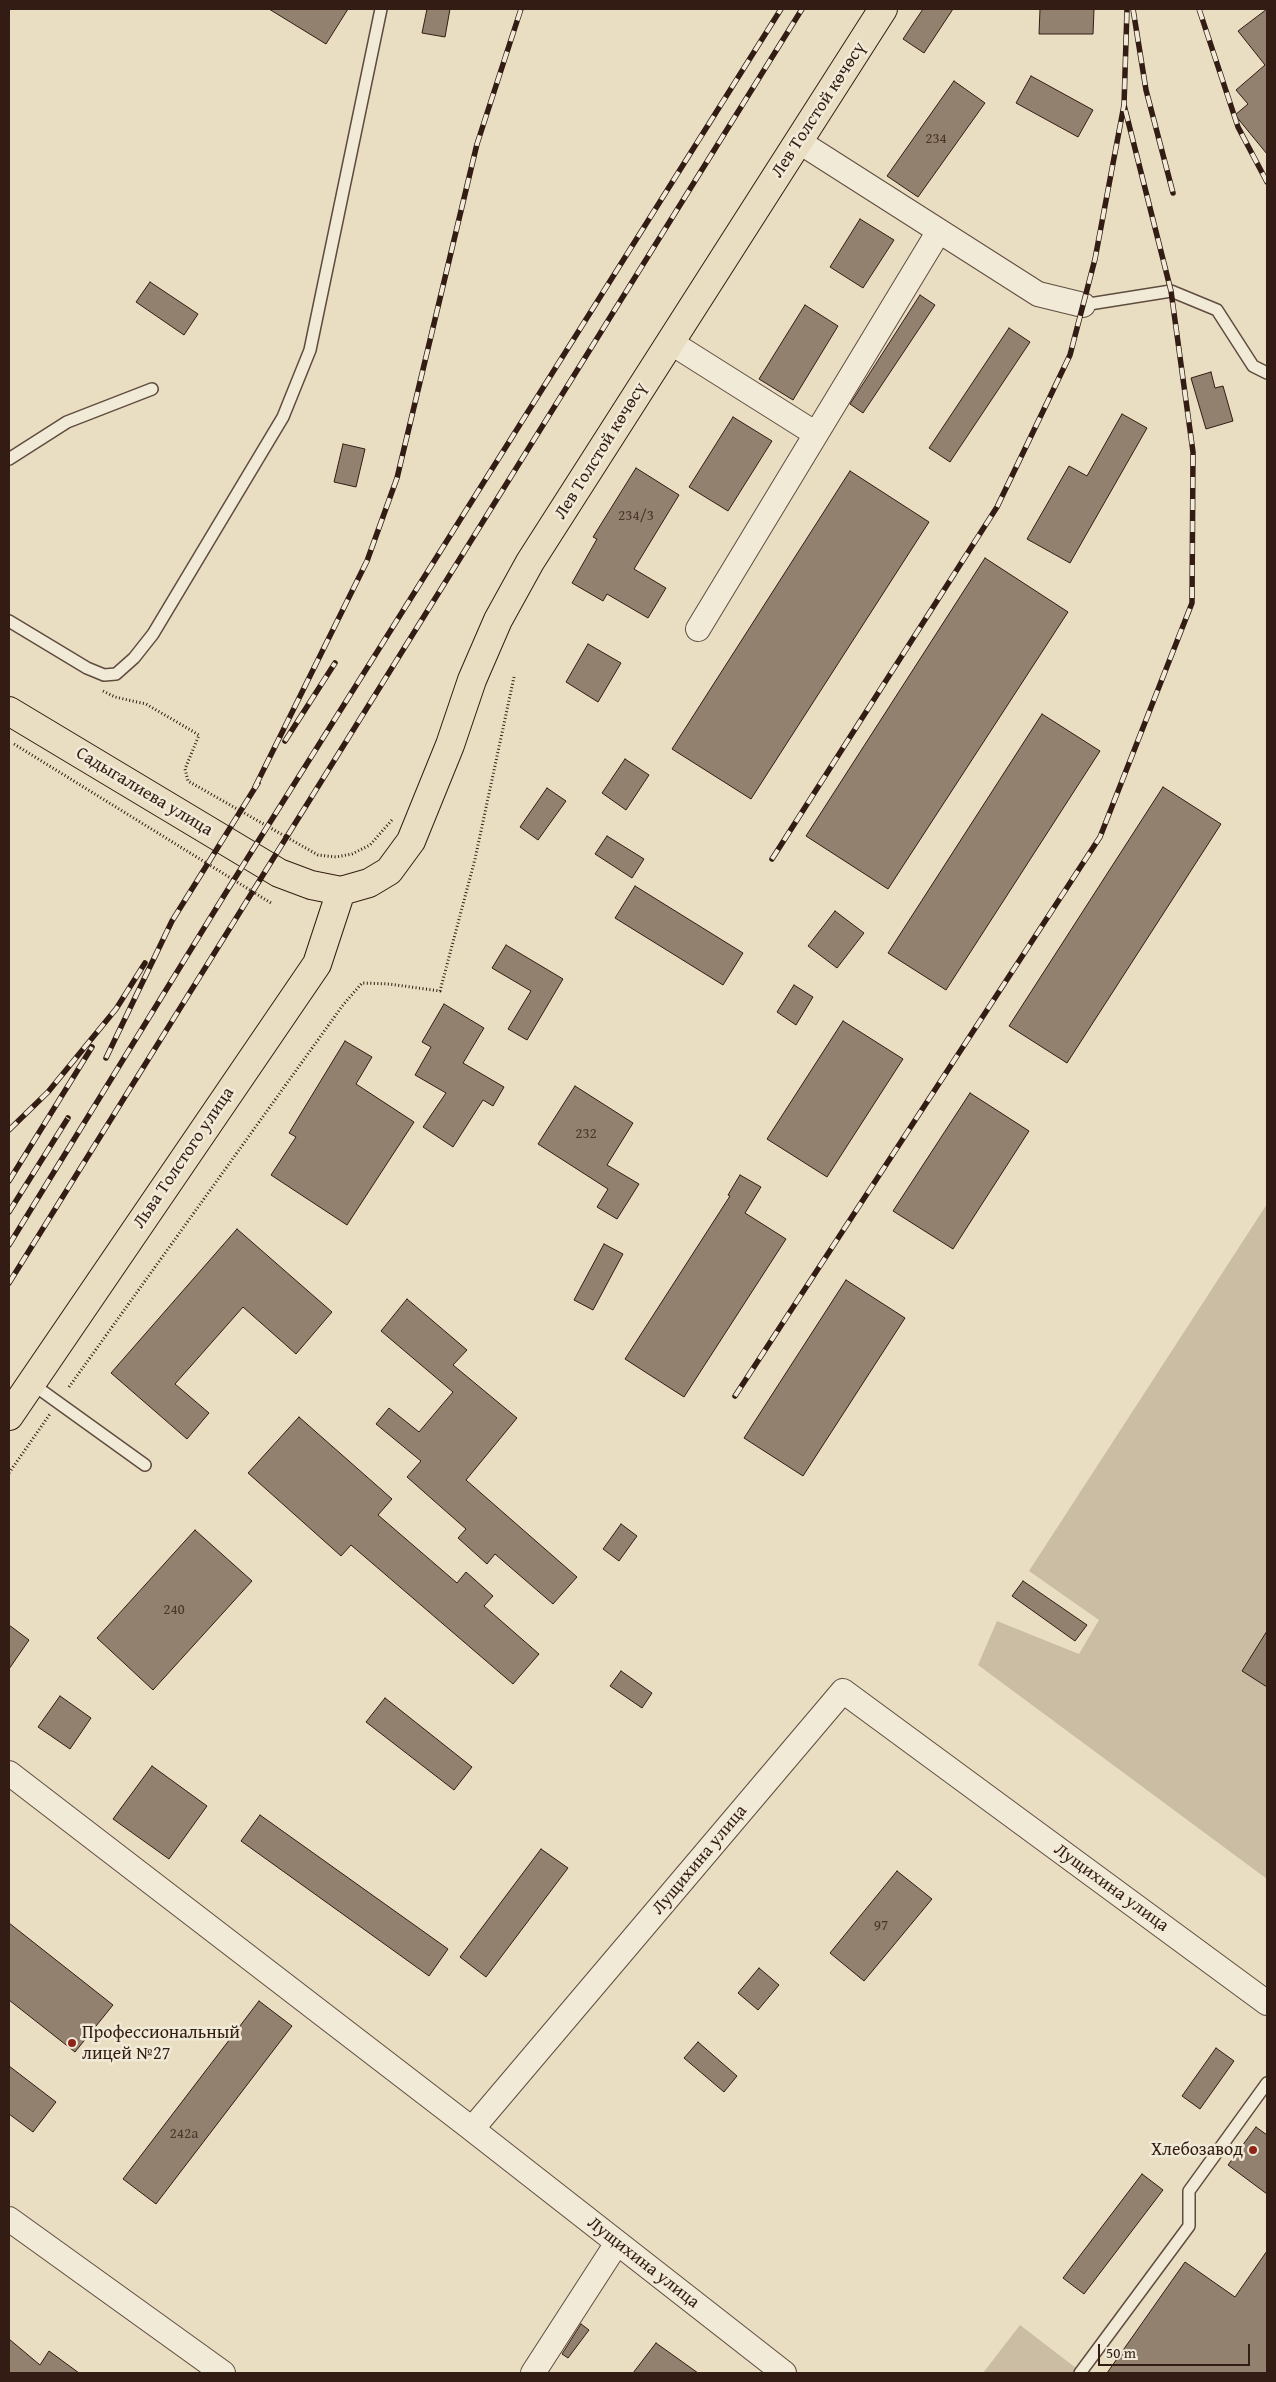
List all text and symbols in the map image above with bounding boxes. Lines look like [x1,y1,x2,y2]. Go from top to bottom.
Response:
street label: Лев Толстой көчөсү [767,38,871,182]
house number: 234 [925,130,947,148]
street label: Лев Толстой көчөсү [550,379,652,523]
house number: 234/3 [618,507,654,525]
street label: Садыгалиева улица [72,743,216,841]
street label: Льва Толстого улица [129,1083,239,1233]
house number: 232 [575,1125,597,1143]
house number: 240 [163,1601,185,1619]
street label: Лущихина улица [648,1801,752,1919]
street label: Лущихина улица [1049,1839,1173,1937]
house number: 97 [874,1917,888,1935]
place label: Профессиональный лицей №27 [82,2022,240,2064]
marker: Профессиональный лицей №27 [66,2037,78,2049]
house number: 242а [170,2125,198,2143]
place label: Хлебозавод [1151,2139,1243,2161]
marker: Хлебозавод [1247,2144,1259,2156]
street label: Лущихина улица [583,2212,703,2314]
scale bar [1101,2334,1254,2366]
text: 50 m [1106,2342,1136,2363]

